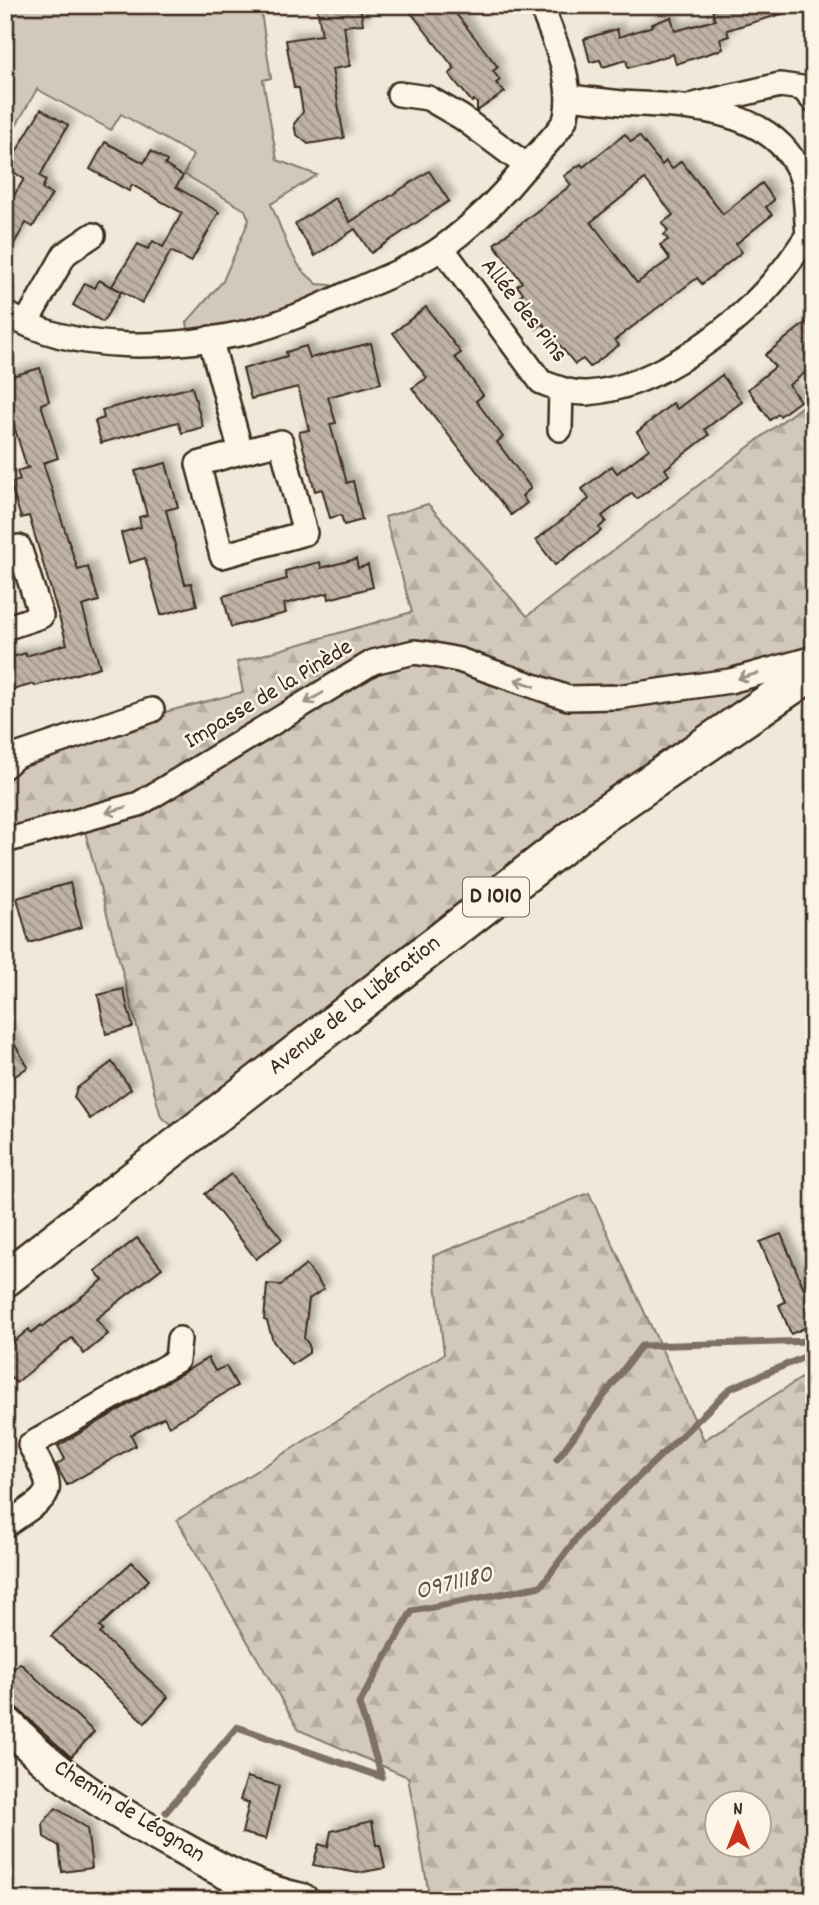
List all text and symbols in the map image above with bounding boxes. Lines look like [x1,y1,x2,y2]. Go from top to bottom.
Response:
street label: Allée des Pins [471,251,575,371]
street label: Impasse de la Pinède [178,631,360,759]
one-way arrow [737,670,760,683]
one-way arrow [514,676,536,689]
one-way arrow [304,692,324,706]
one-way arrow [106,804,128,817]
road number: D 1010 [463,877,529,916]
street label: Avenue de la Libération [261,928,449,1084]
water label: O9711180 [411,1556,498,1611]
street label: Chemin de Léognan [47,1752,211,1872]
north arrow [704,1790,774,1860]
text: N [733,1797,743,1824]

